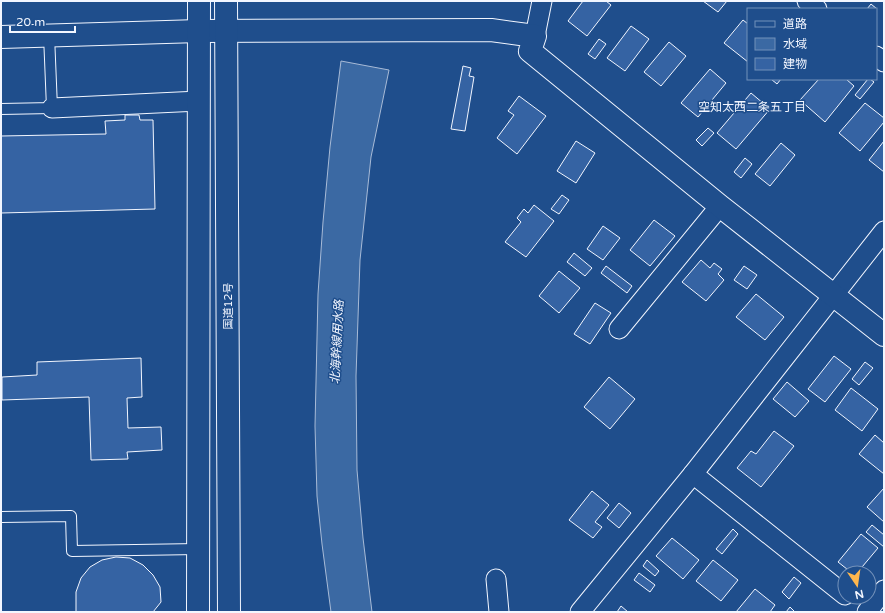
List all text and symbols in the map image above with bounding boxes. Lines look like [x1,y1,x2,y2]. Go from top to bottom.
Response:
scale bar [10,8,75,34]
legend [747,8,877,80]
text: 20 m [16,15,45,29]
text: 道路 [783,17,807,31]
text: 水域 [783,37,807,51]
text: 建物 [783,57,807,71]
district label: 空知太西二条五丁目 [698,100,806,114]
street label: 国道12号 [222,283,235,329]
water label: 北海幹線用水路 [328,299,346,384]
north arrow [837,565,877,605]
text: N [853,587,865,602]

